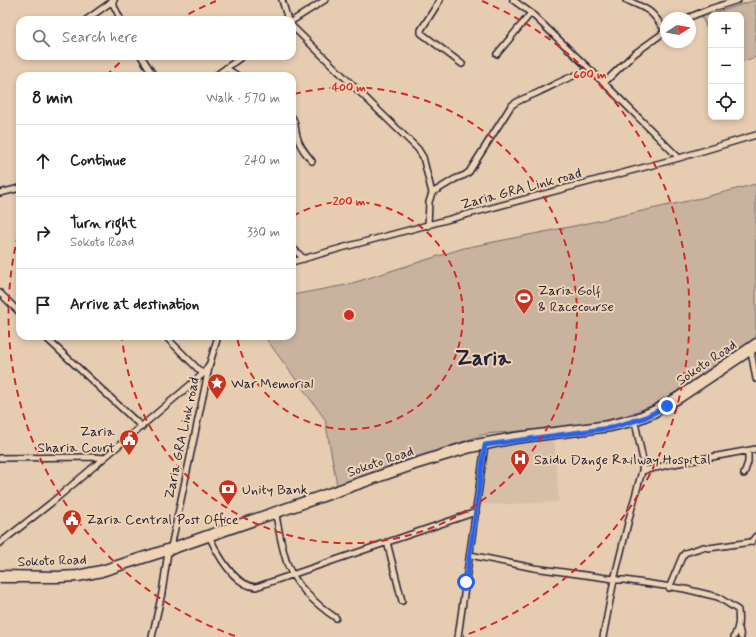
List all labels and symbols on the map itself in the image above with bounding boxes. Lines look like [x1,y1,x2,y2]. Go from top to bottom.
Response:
north arrow [660,12,696,48]
text: 600 m [573,67,607,83]
text: 400 m [332,80,366,96]
street label: Zaria GRA Link road [459,164,584,214]
text: 200 m [333,194,366,210]
place label: Zaria Golf & Racecourse [538,282,614,316]
sports icon: Zaria Golf & Racecourse [513,287,535,315]
centre of rings [342,308,356,322]
street label: Sokoto Road [673,336,740,390]
district label: Zaria [455,345,511,373]
place icon: War Memorial [206,372,228,400]
place label: War Memorial [231,375,314,393]
street label: Zaria GRA Link road [160,376,204,501]
route end [658,397,676,415]
place label: Zaria Sharia Court [37,423,116,457]
public building icon: Zaria Sharia Court [118,428,140,456]
street label: Sokoto Road [345,442,416,482]
hospital icon: Saidu Dange Railway Hospital [509,448,531,476]
place label: Saidu Dange Railway Hospital [534,451,711,471]
bank icon: Unity Bank [217,478,239,506]
place label: Unity Bank [242,481,308,499]
public building icon: Zaria Central Post Office [61,508,83,536]
place label: Zaria Central Post Office [86,511,239,529]
street label: Sokoto Road [17,551,87,571]
route start [457,573,475,591]

